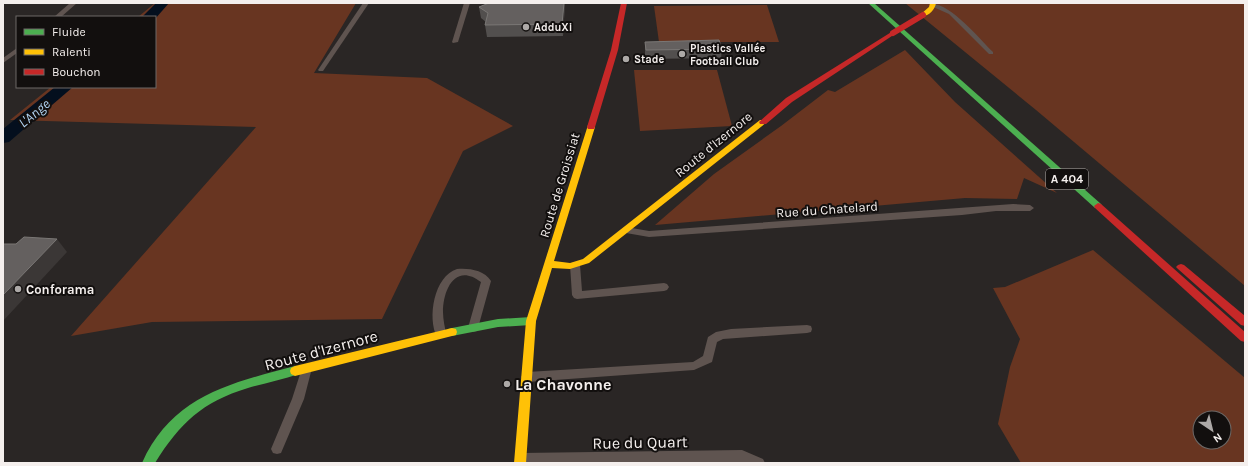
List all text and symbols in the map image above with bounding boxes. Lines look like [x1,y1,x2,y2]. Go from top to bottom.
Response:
legend [16,16,156,88]
place label: AdduXi [534,21,572,34]
marker: AdduXi [521,22,531,32]
text: Fluide [52,25,86,39]
place label: Plastics Vallée Football Club [690,42,765,68]
text: Ralenti [52,45,91,59]
marker: Plastics Vallée Football Club [677,49,687,59]
place label: Stade [634,53,665,66]
marker: Stade [621,54,631,64]
text: Bouchon [52,65,101,79]
water label: L'Ange [15,95,54,131]
street label: Route d'Izernore [672,109,755,180]
street label: Route de Groissiat [536,131,583,239]
road number: A 404 [1046,169,1088,189]
street label: Rue du Chatelard [776,198,878,221]
place label: Conforama [26,282,94,297]
marker: Conforama [13,284,23,294]
street label: Route d'Izernore [262,326,380,375]
place label: La Chavonne [515,375,612,394]
marker: La Chavonne [502,379,512,389]
north arrow [1192,410,1232,450]
text: N [1210,430,1224,445]
street label: Rue du Quart [592,432,688,453]

